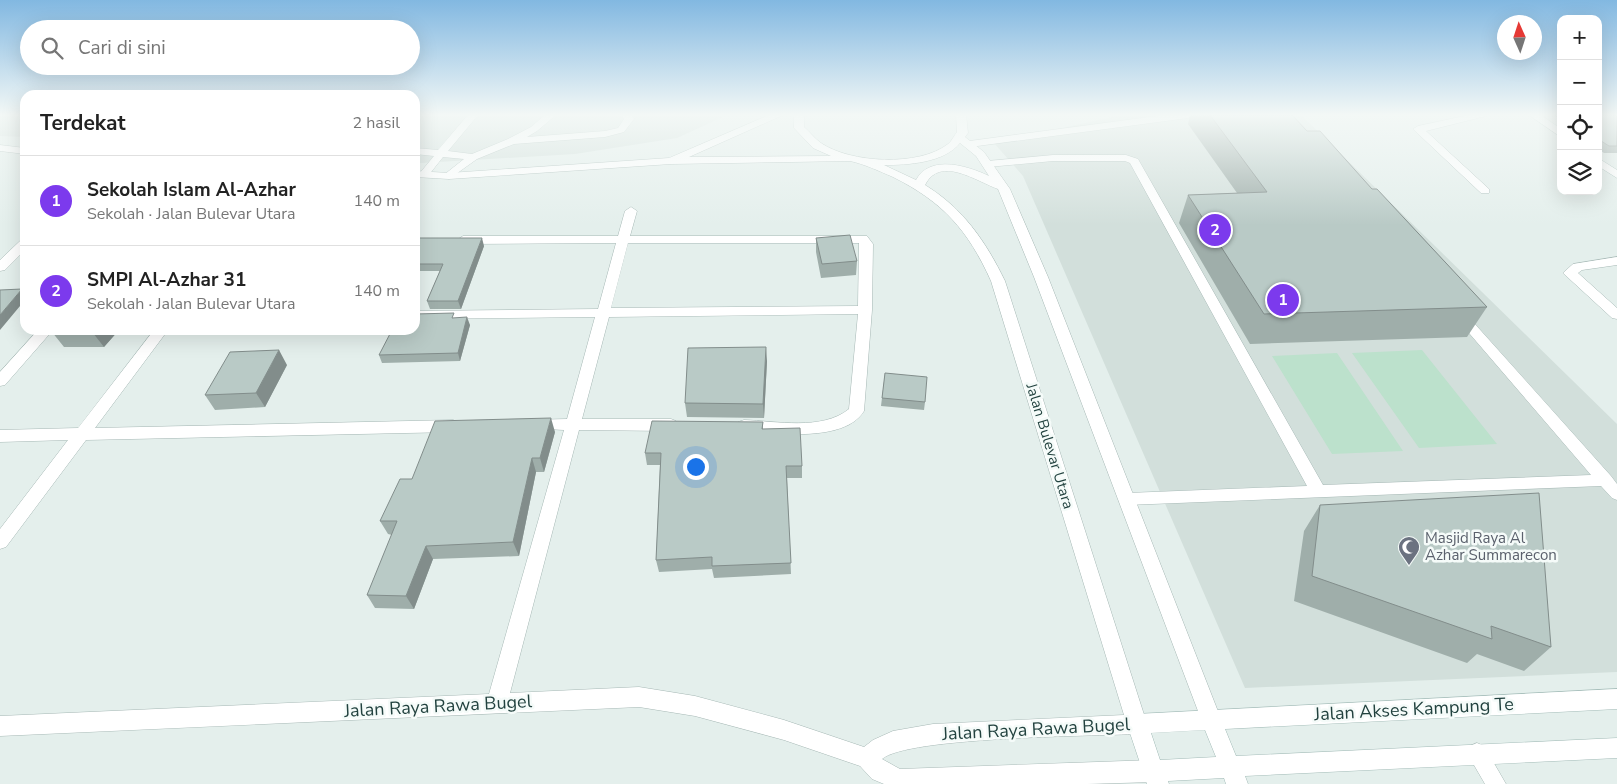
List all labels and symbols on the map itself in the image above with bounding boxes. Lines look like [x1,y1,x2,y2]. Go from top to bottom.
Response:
north arrow [1497,15,1542,60]
pin: 2 [1199,211,1231,249]
pin: 1 [1267,281,1299,319]
street label: Jalan Bulevar Utara [1021,380,1079,511]
your location [683,454,709,480]
place label: Masjid Raya Al Azhar Summarecon [1425,528,1557,565]
mosque icon: Masjid Raya Al Azhar Summarecon [1397,535,1421,566]
street label: Jalan Raya Rawa Bugel [342,689,533,723]
street label: Jalan Akses Kampung Te [1313,692,1514,726]
street label: Jalan Raya Rawa Bugel [940,712,1131,746]

